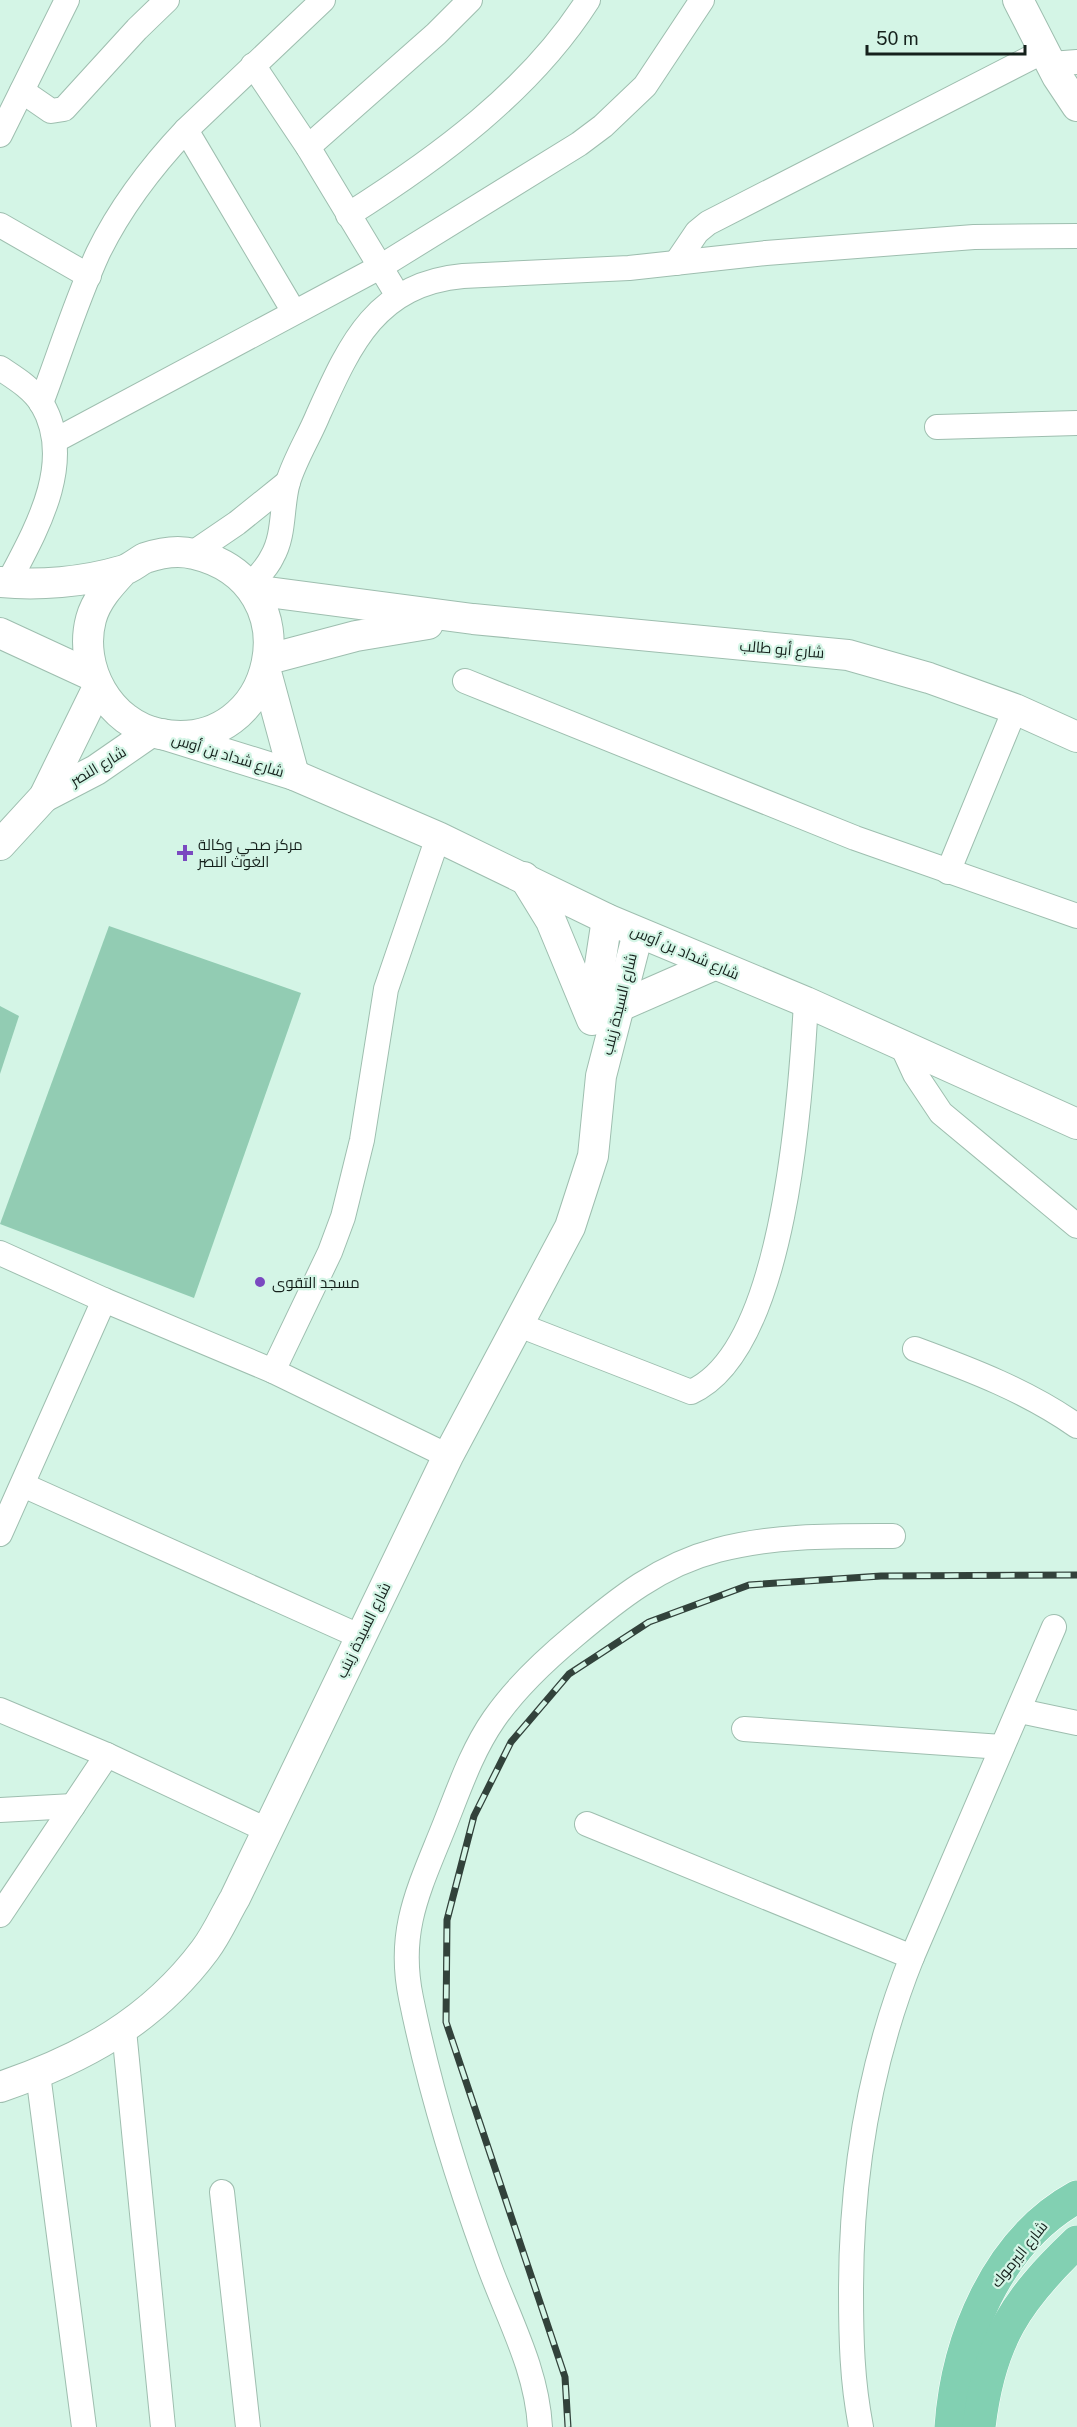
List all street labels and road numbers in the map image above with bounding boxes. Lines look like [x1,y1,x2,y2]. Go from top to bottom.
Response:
street label: شارع أبو طالب [739,636,825,664]
street label: شارع شداد بن أوس [169,729,287,783]
street label: شارع النصر [66,743,131,792]
street label: شارع شداد بن أوس [627,920,742,985]
street label: شارع السيدة زينب [598,951,643,1057]
street label: شارع السيدة زينب [332,1579,396,1682]
street label: شارع اليرموك [987,2218,1053,2292]

